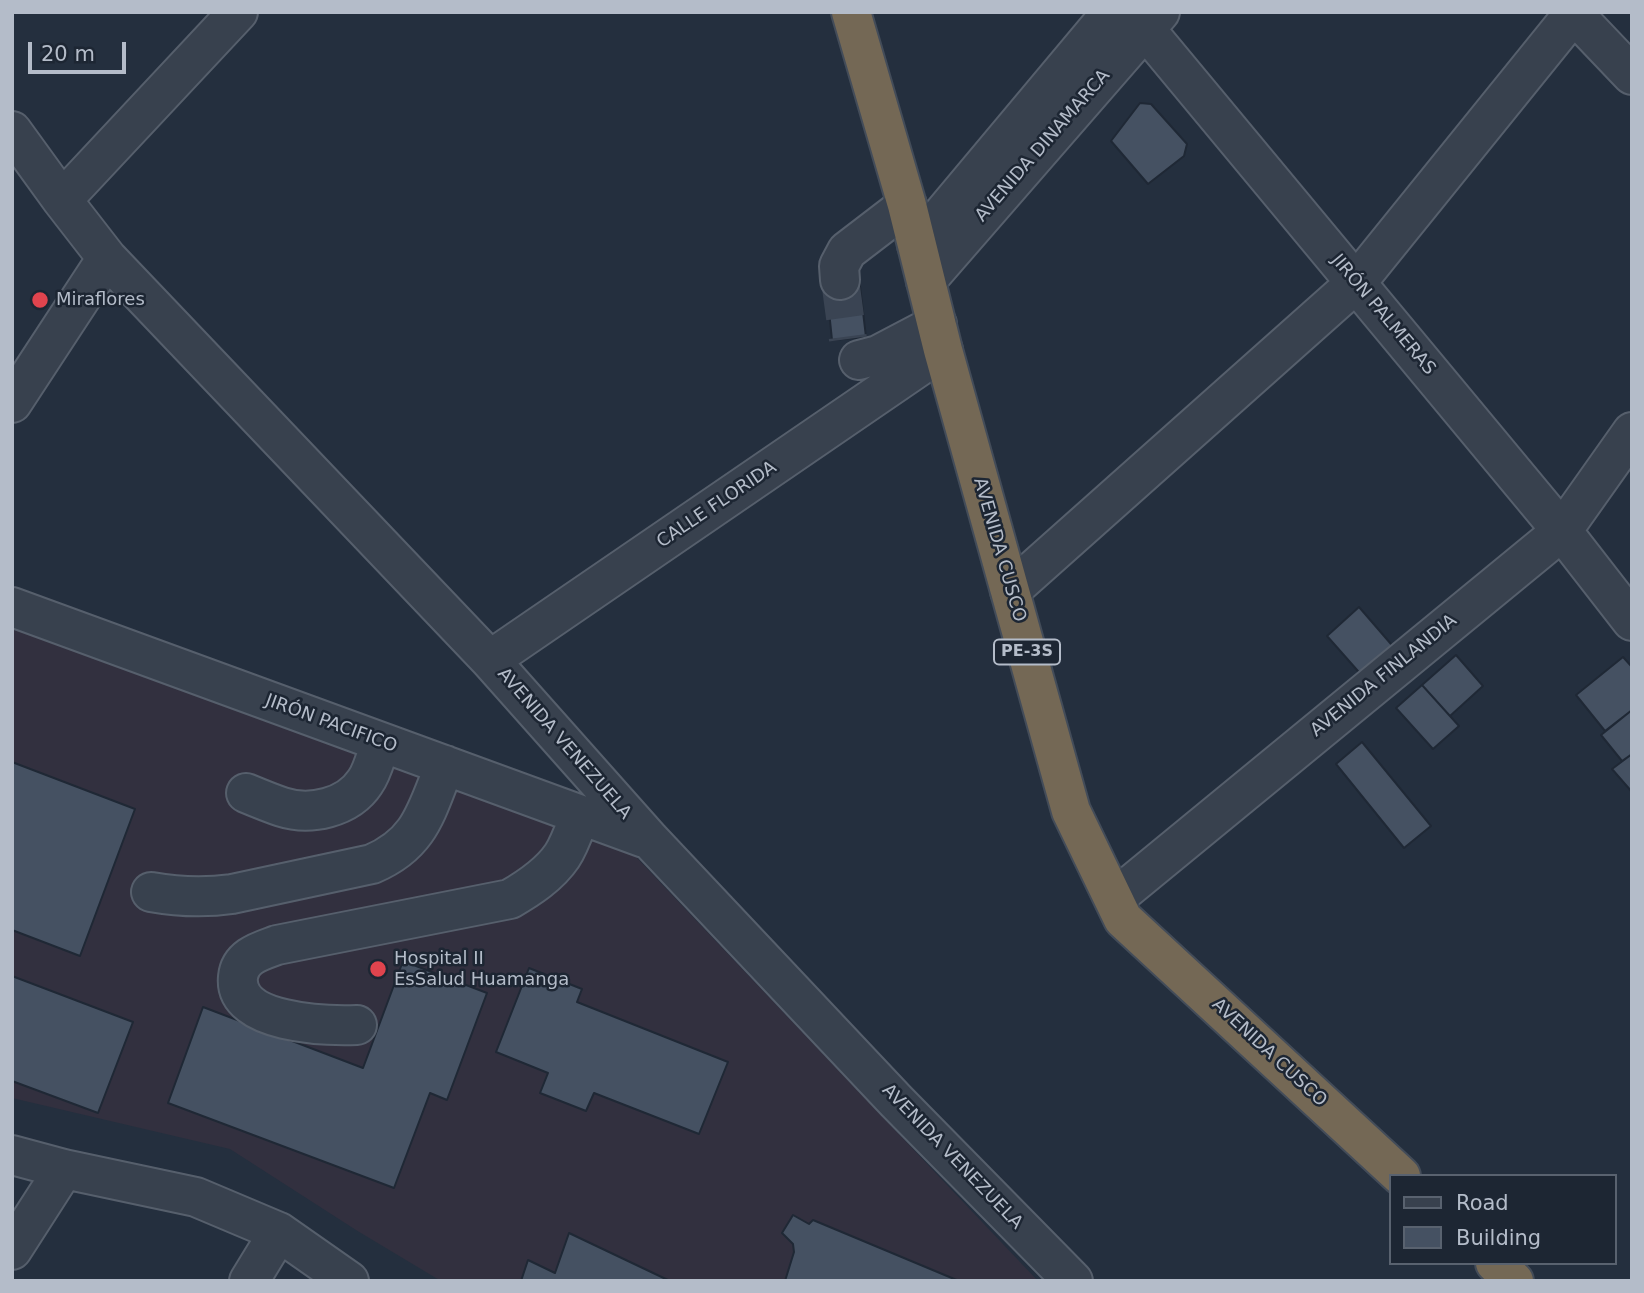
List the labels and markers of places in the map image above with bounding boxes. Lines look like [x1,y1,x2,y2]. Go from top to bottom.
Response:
place label: Miraflores [56,289,145,311]
marker: Miraflores [30,290,50,310]
place label: Hospital II EsSalud Huamanga [394,948,569,990]
marker: Hospital II EsSalud Huamanga [368,959,388,979]

